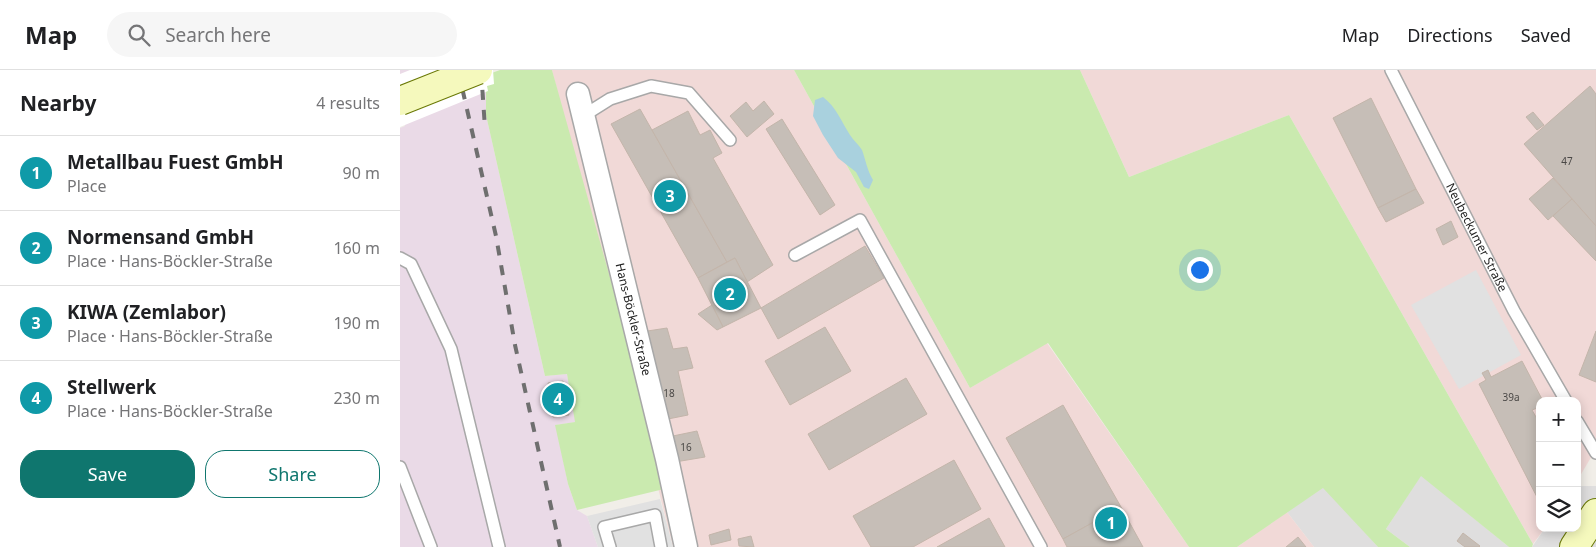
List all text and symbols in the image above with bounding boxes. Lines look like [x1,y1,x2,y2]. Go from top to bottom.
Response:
search box [107,12,457,57]
text: Map [25,18,77,51]
icon: search [125,21,153,49]
text: Search here [165,22,271,48]
text: Map [1342,23,1379,47]
text: Directions [1407,23,1493,47]
text: Saved [1521,23,1571,47]
text: Nearby [20,89,96,117]
text: 4 results [316,92,380,114]
text: Metallbau Fuest GmbH [67,149,284,175]
house number: 47 [1561,154,1573,168]
text: 1 [31,162,41,184]
text: 90 m [343,162,380,184]
text: Place [67,175,107,197]
pin: 3 [654,177,686,215]
street label: Neubeckumer Straße [1442,180,1512,295]
text: Normensand GmbH [67,224,254,250]
text: 2 [31,237,41,259]
text: 160 m [333,237,380,259]
text: Place · Hans-Böckler-Straße [67,250,273,272]
your location [1187,257,1213,283]
street label: Hans-Böckler-Straße [612,261,655,378]
pin: 2 [714,275,746,313]
text: KIWA (Zemlabor) [67,299,226,325]
text: 3 [31,312,41,334]
text: 190 m [333,312,380,334]
text: Place · Hans-Böckler-Straße [67,325,273,347]
text: Stellwerk [67,374,156,400]
pin: 4 [542,380,574,418]
house number: 18 [663,386,675,400]
text: 4 [31,387,41,409]
text: 230 m [333,387,380,409]
house number: 39a [1502,390,1520,404]
map controls [1536,397,1581,532]
button: + [1536,397,1581,442]
text: Place · Hans-Böckler-Straße [67,400,273,422]
house number: 16 [680,440,692,454]
button: − [1536,442,1581,487]
button: Save [20,450,195,498]
button: Share [205,450,380,498]
button: layers [1536,487,1581,532]
pin: 1 [1095,504,1127,542]

